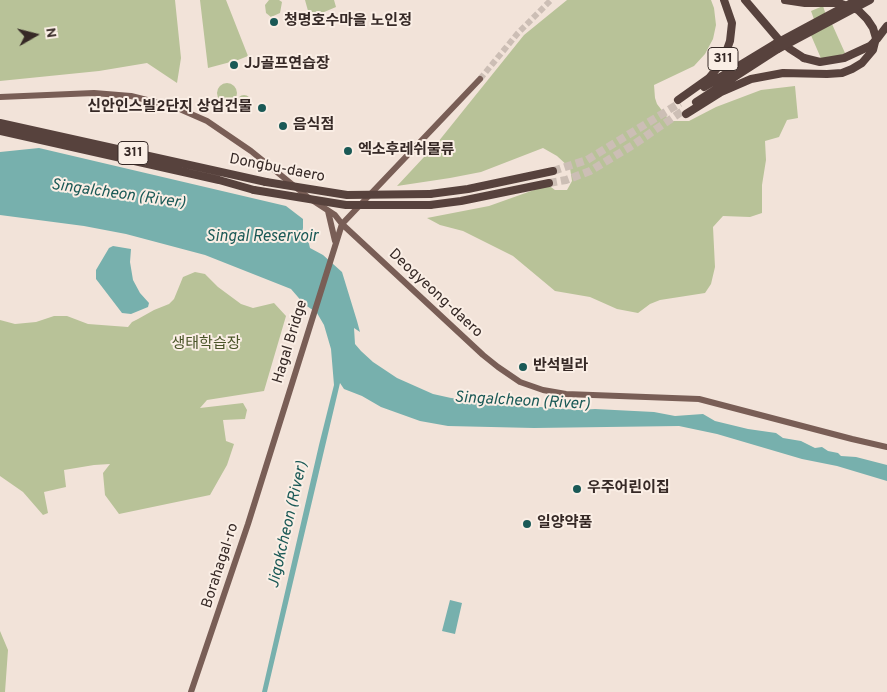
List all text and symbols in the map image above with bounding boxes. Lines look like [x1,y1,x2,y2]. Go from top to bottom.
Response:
north arrow [10,10,60,60]
place label: 청명호수마을 노인정 [284,13,412,31]
marker: 청명호수마을 노인정 [268,16,280,28]
text: N [41,27,59,39]
road number: 311 [708,48,738,70]
place label: JJ골프연습장 [244,56,330,74]
marker: JJ골프연습장 [228,59,240,71]
place label: 신안인스빌2단지 상업건물 [87,99,252,117]
marker: 신안인스빌2단지 상업건물 [256,102,268,114]
place label: 음식점 [293,117,334,135]
marker: 음식점 [277,120,289,132]
road number: 311 [118,142,148,164]
place label: 엑소후레쉬물류 [358,142,455,160]
marker: 엑소후레쉬물류 [342,145,354,157]
street label: Dongbu-daero [228,151,326,187]
water label: Singalcheon (River) [50,176,186,214]
water label: Singal Reservoir [206,228,318,248]
street label: Deogyeong-daero [384,246,486,342]
street label: Hagal Bridge [270,298,312,386]
park label: 생태학습장 [172,336,240,354]
place label: 반석빌라 [533,358,588,376]
marker: 반석빌라 [517,361,529,373]
water label: Singalcheon (River) [454,389,590,415]
water label: Jigokcheon (River) [265,460,313,590]
place label: 우주어린이집 [587,480,670,498]
marker: 우주어린이집 [571,483,583,495]
place label: 일양약품 [537,515,592,533]
marker: 일양약품 [521,518,533,530]
street label: Borahagal-ro [199,521,243,611]

